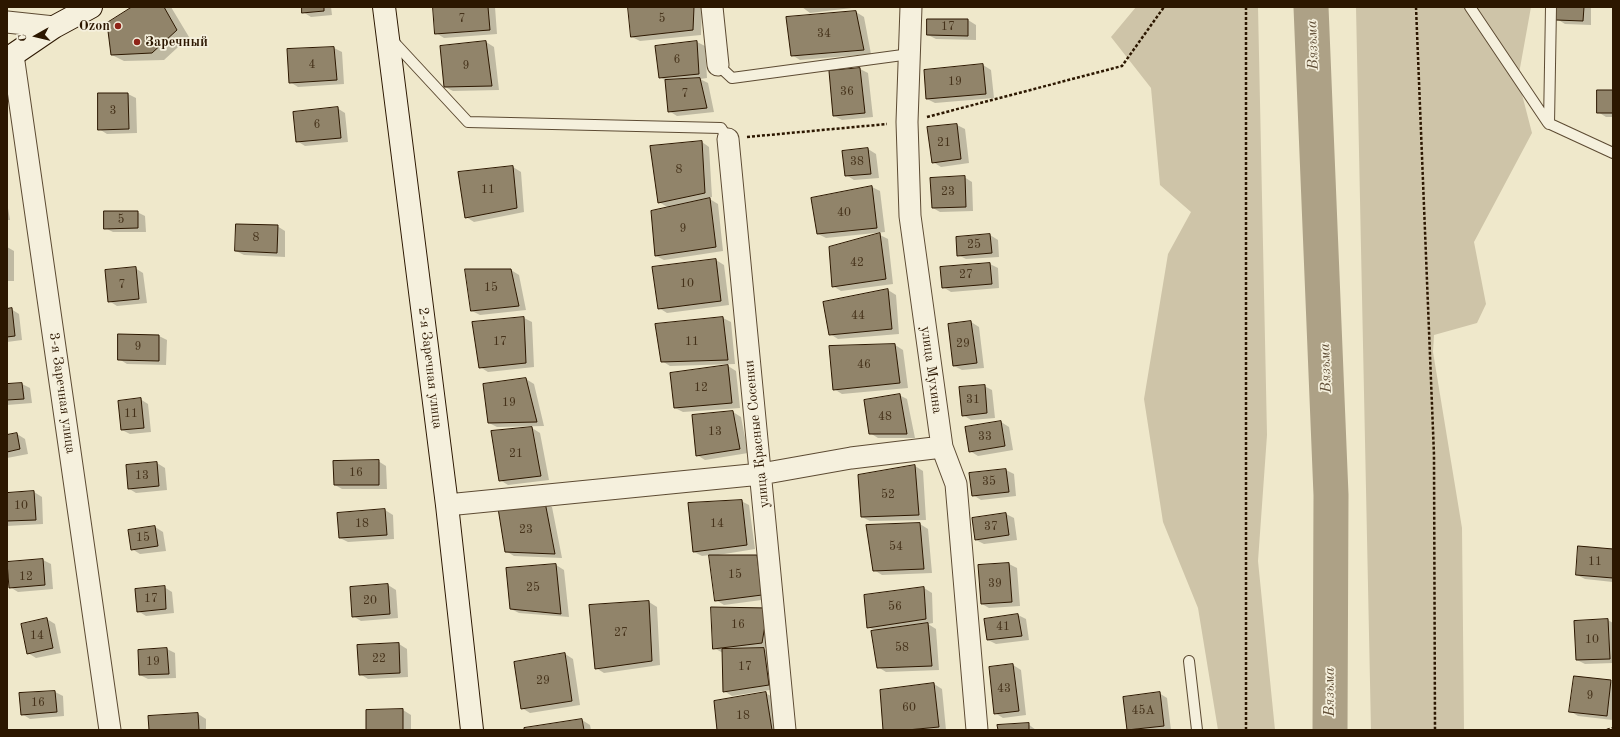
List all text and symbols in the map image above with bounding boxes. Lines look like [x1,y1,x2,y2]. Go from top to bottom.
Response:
house number: 7 [459,12,465,26]
house number: 5 [659,12,665,26]
north arrow [16,16,56,56]
place label: Ozon [79,18,110,34]
house number: 17 [941,20,955,34]
water label: Вязьма [1303,20,1323,70]
marker: Ozon [113,21,123,31]
house number: 34 [817,27,831,41]
text: С [18,33,30,42]
place label: Заречный [145,34,208,50]
marker: Заречный [132,37,142,47]
house number: 6 [674,53,680,67]
house number: 4 [309,58,315,72]
house number: 9 [463,59,469,73]
house number: 19 [948,75,962,89]
house number: 36 [840,85,854,99]
house number: 7 [682,87,688,101]
house number: 3 [110,104,116,118]
house number: 6 [314,118,320,132]
house number: 21 [937,136,951,150]
house number: 38 [850,155,864,169]
house number: 8 [676,163,682,177]
house number: 11 [481,183,495,197]
house number: 23 [941,185,955,199]
house number: 40 [837,206,851,220]
house number: 5 [118,213,124,227]
house number: 9 [680,222,686,236]
house number: 8 [253,231,259,245]
house number: 25 [967,238,981,252]
house number: 42 [850,256,864,270]
house number: 27 [959,268,973,282]
house number: 10 [680,277,694,291]
house number: 7 [119,278,125,292]
house number: 15 [484,281,498,295]
street label: 2-я Заречная улица [414,306,446,430]
house number: 44 [851,309,865,323]
street label: улица Мухина [917,325,945,415]
street label: 3-я Заречная улица [45,331,79,455]
house number: 17 [493,335,507,349]
house number: 11 [685,335,699,349]
house number: 29 [956,337,970,351]
house number: 9 [135,340,141,354]
water label: Вязьма [1316,343,1336,393]
house number: 46 [857,358,871,372]
street label: улица Красные Сосенки [741,359,773,509]
house number: 12 [694,381,708,395]
house number: 31 [966,393,980,407]
house number: 19 [502,396,516,410]
house number: 11 [124,407,138,421]
house number: 48 [878,410,892,424]
house number: 13 [708,425,722,439]
house number: 33 [978,430,992,444]
house number: 21 [509,447,523,461]
house number: 16 [349,466,363,480]
house number: 13 [135,469,149,483]
house number: 35 [982,475,996,489]
house number: 52 [881,488,895,502]
house number: 10 [14,499,28,513]
house number: 18 [355,517,369,531]
house number: 14 [710,517,724,531]
house number: 37 [984,520,998,534]
house number: 23 [519,523,533,537]
house number: 15 [136,531,150,545]
house number: 54 [889,540,903,554]
house number: 11 [1588,555,1602,569]
house number: 15 [728,568,742,582]
house number: 12 [19,570,33,584]
house number: 39 [988,577,1002,591]
house number: 25 [526,581,540,595]
house number: 17 [144,592,158,606]
house number: 20 [363,594,377,608]
house number: 56 [888,600,902,614]
house number: 16 [731,618,745,632]
house number: 41 [996,620,1010,634]
house number: 27 [614,626,628,640]
house number: 14 [30,629,44,643]
house number: 10 [1585,633,1599,647]
house number: 58 [895,641,909,655]
house number: 22 [372,652,386,666]
house number: 19 [146,655,160,669]
house number: 17 [738,660,752,674]
water label: Вязьма [1321,667,1339,717]
house number: 29 [536,674,550,688]
house number: 43 [997,682,1011,696]
house number: 9 [1587,689,1593,703]
house number: 16 [31,696,45,710]
house number: 60 [902,701,916,715]
house number: 45А [1131,704,1155,718]
house number: 18 [736,709,750,723]

